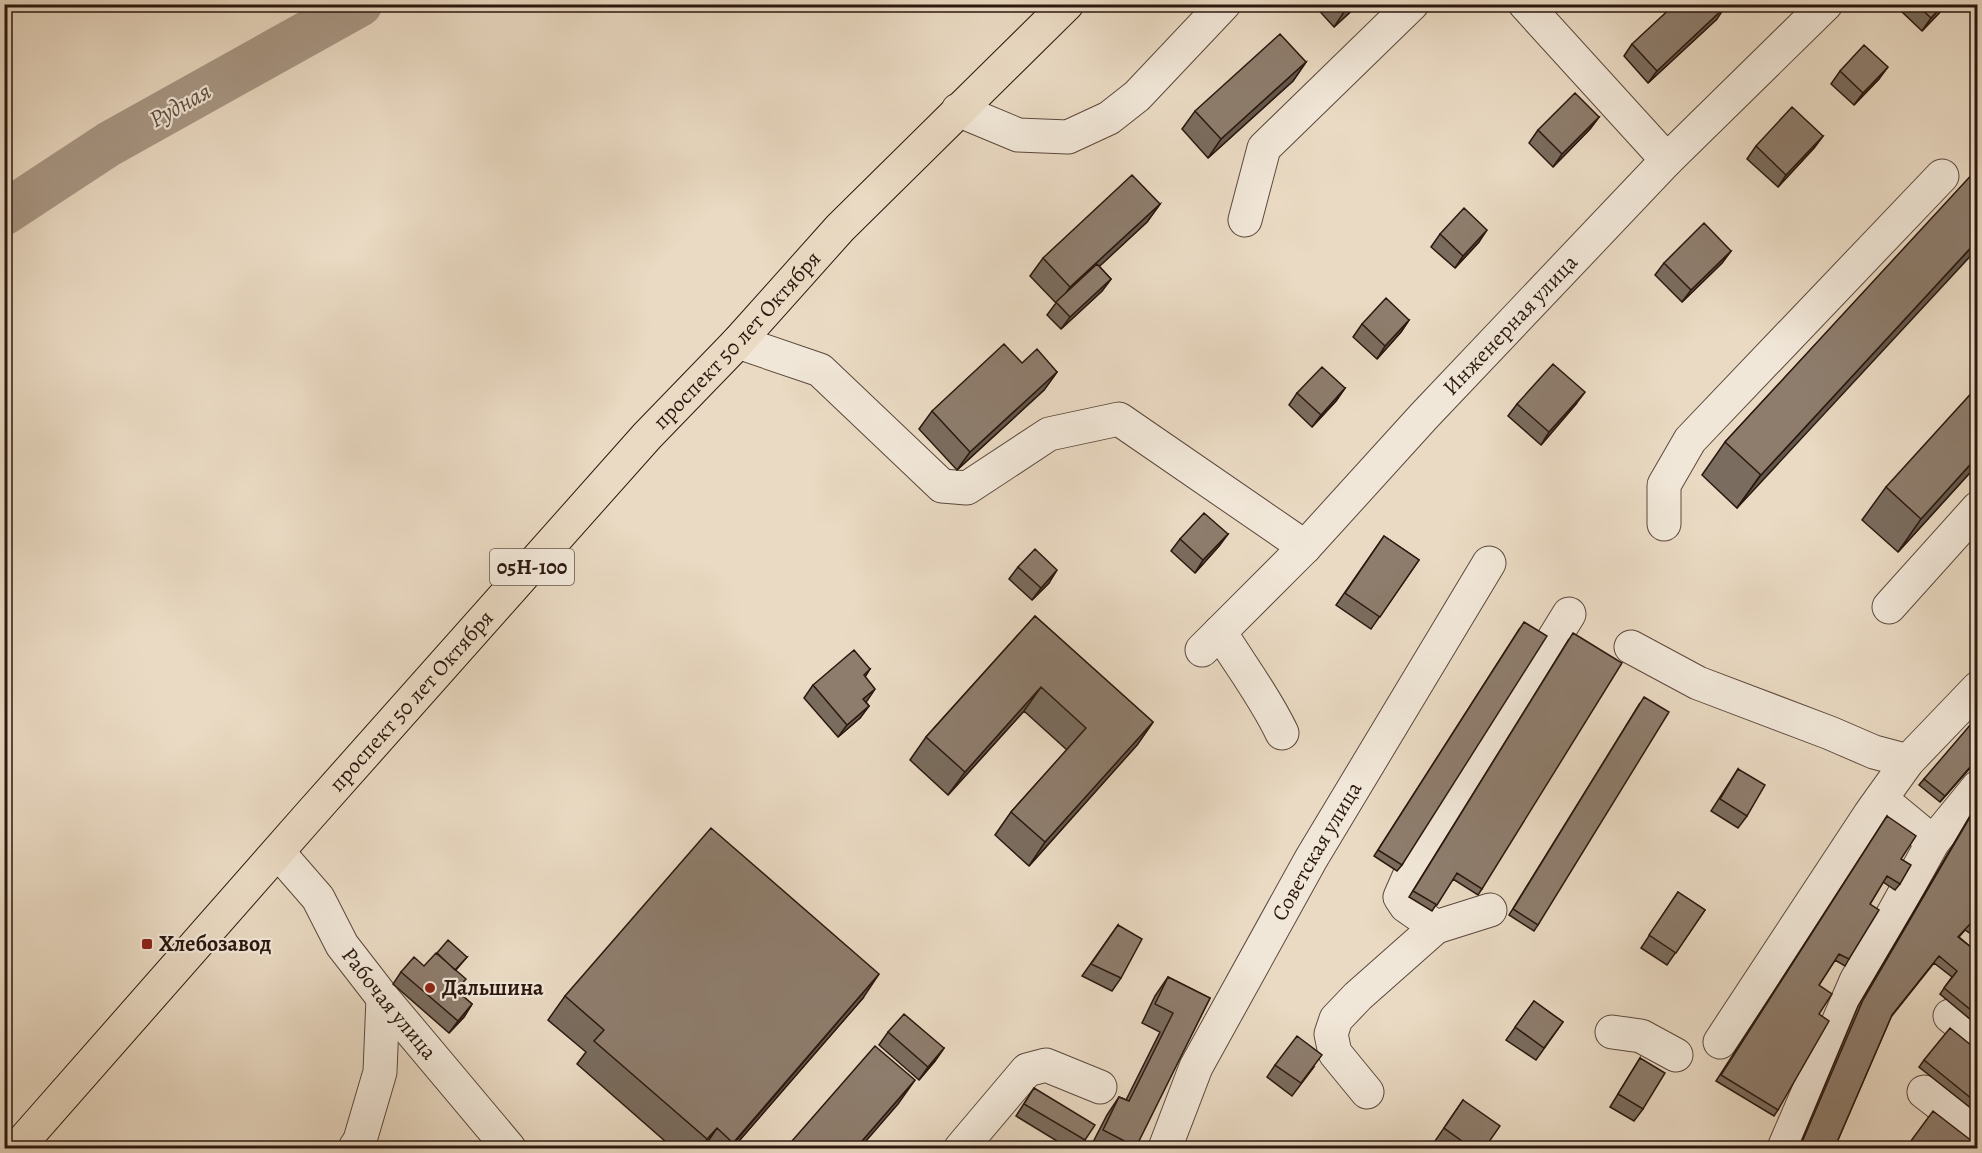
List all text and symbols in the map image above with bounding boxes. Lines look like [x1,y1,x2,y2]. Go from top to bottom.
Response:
water label: Рудная [143,75,217,135]
street label: проспект 50 лет Октября [646,244,827,436]
street label: Инженерная улица [1436,247,1585,402]
road number: 05Н-100 [490,549,574,585]
street label: проспект 50 лет Октября [322,604,500,798]
street label: Советская улица [1265,775,1370,926]
place label: Хлебозавод [159,929,271,959]
marker: Хлебозавод [140,937,154,951]
street label: Рабочая улица [334,941,444,1067]
place label: Дальшина [442,973,544,1003]
marker: Дальшина [423,981,437,995]

